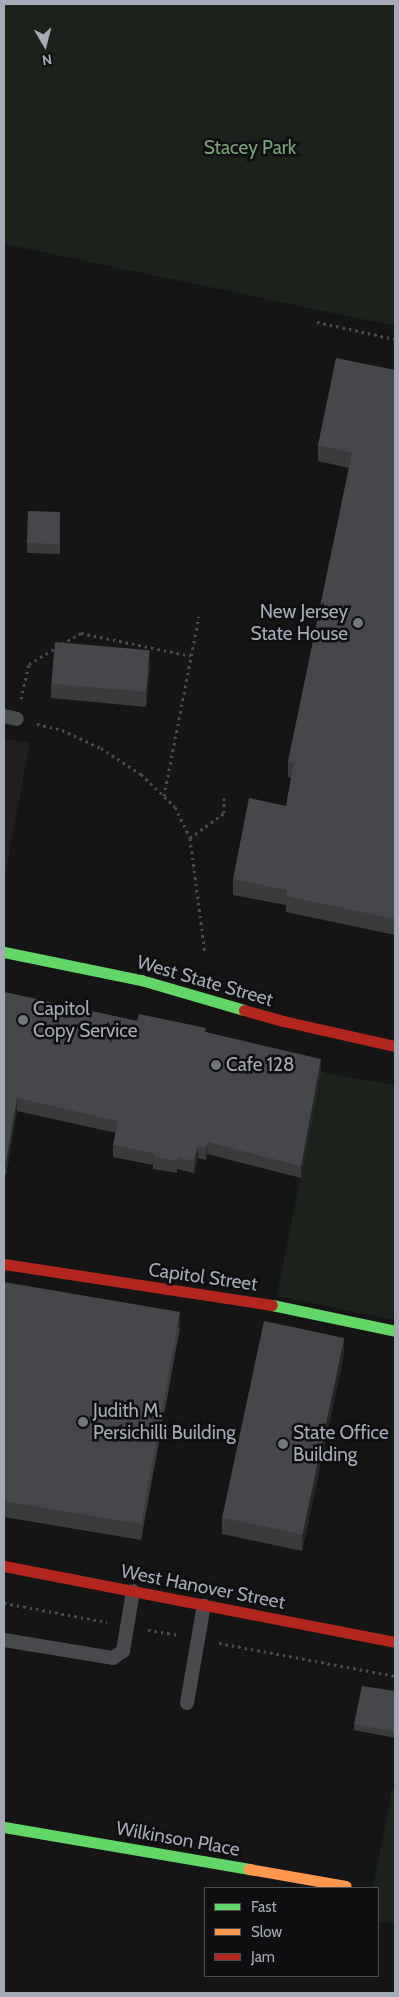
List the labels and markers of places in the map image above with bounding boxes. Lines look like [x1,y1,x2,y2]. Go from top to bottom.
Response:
place label: New Jersey State House [250,601,348,645]
marker: New Jersey State House [352,617,364,629]
place label: Capitol Copy Service [33,998,138,1042]
marker: Capitol Copy Service [17,1014,29,1026]
place label: Cafe 128 [226,1054,294,1076]
marker: Cafe 128 [210,1059,222,1071]
place label: Judith M. Persichilli Building [93,1400,236,1444]
marker: Judith M. Persichilli Building [77,1416,89,1428]
place label: State Office Building [293,1422,389,1466]
marker: State Office Building [277,1438,289,1450]

